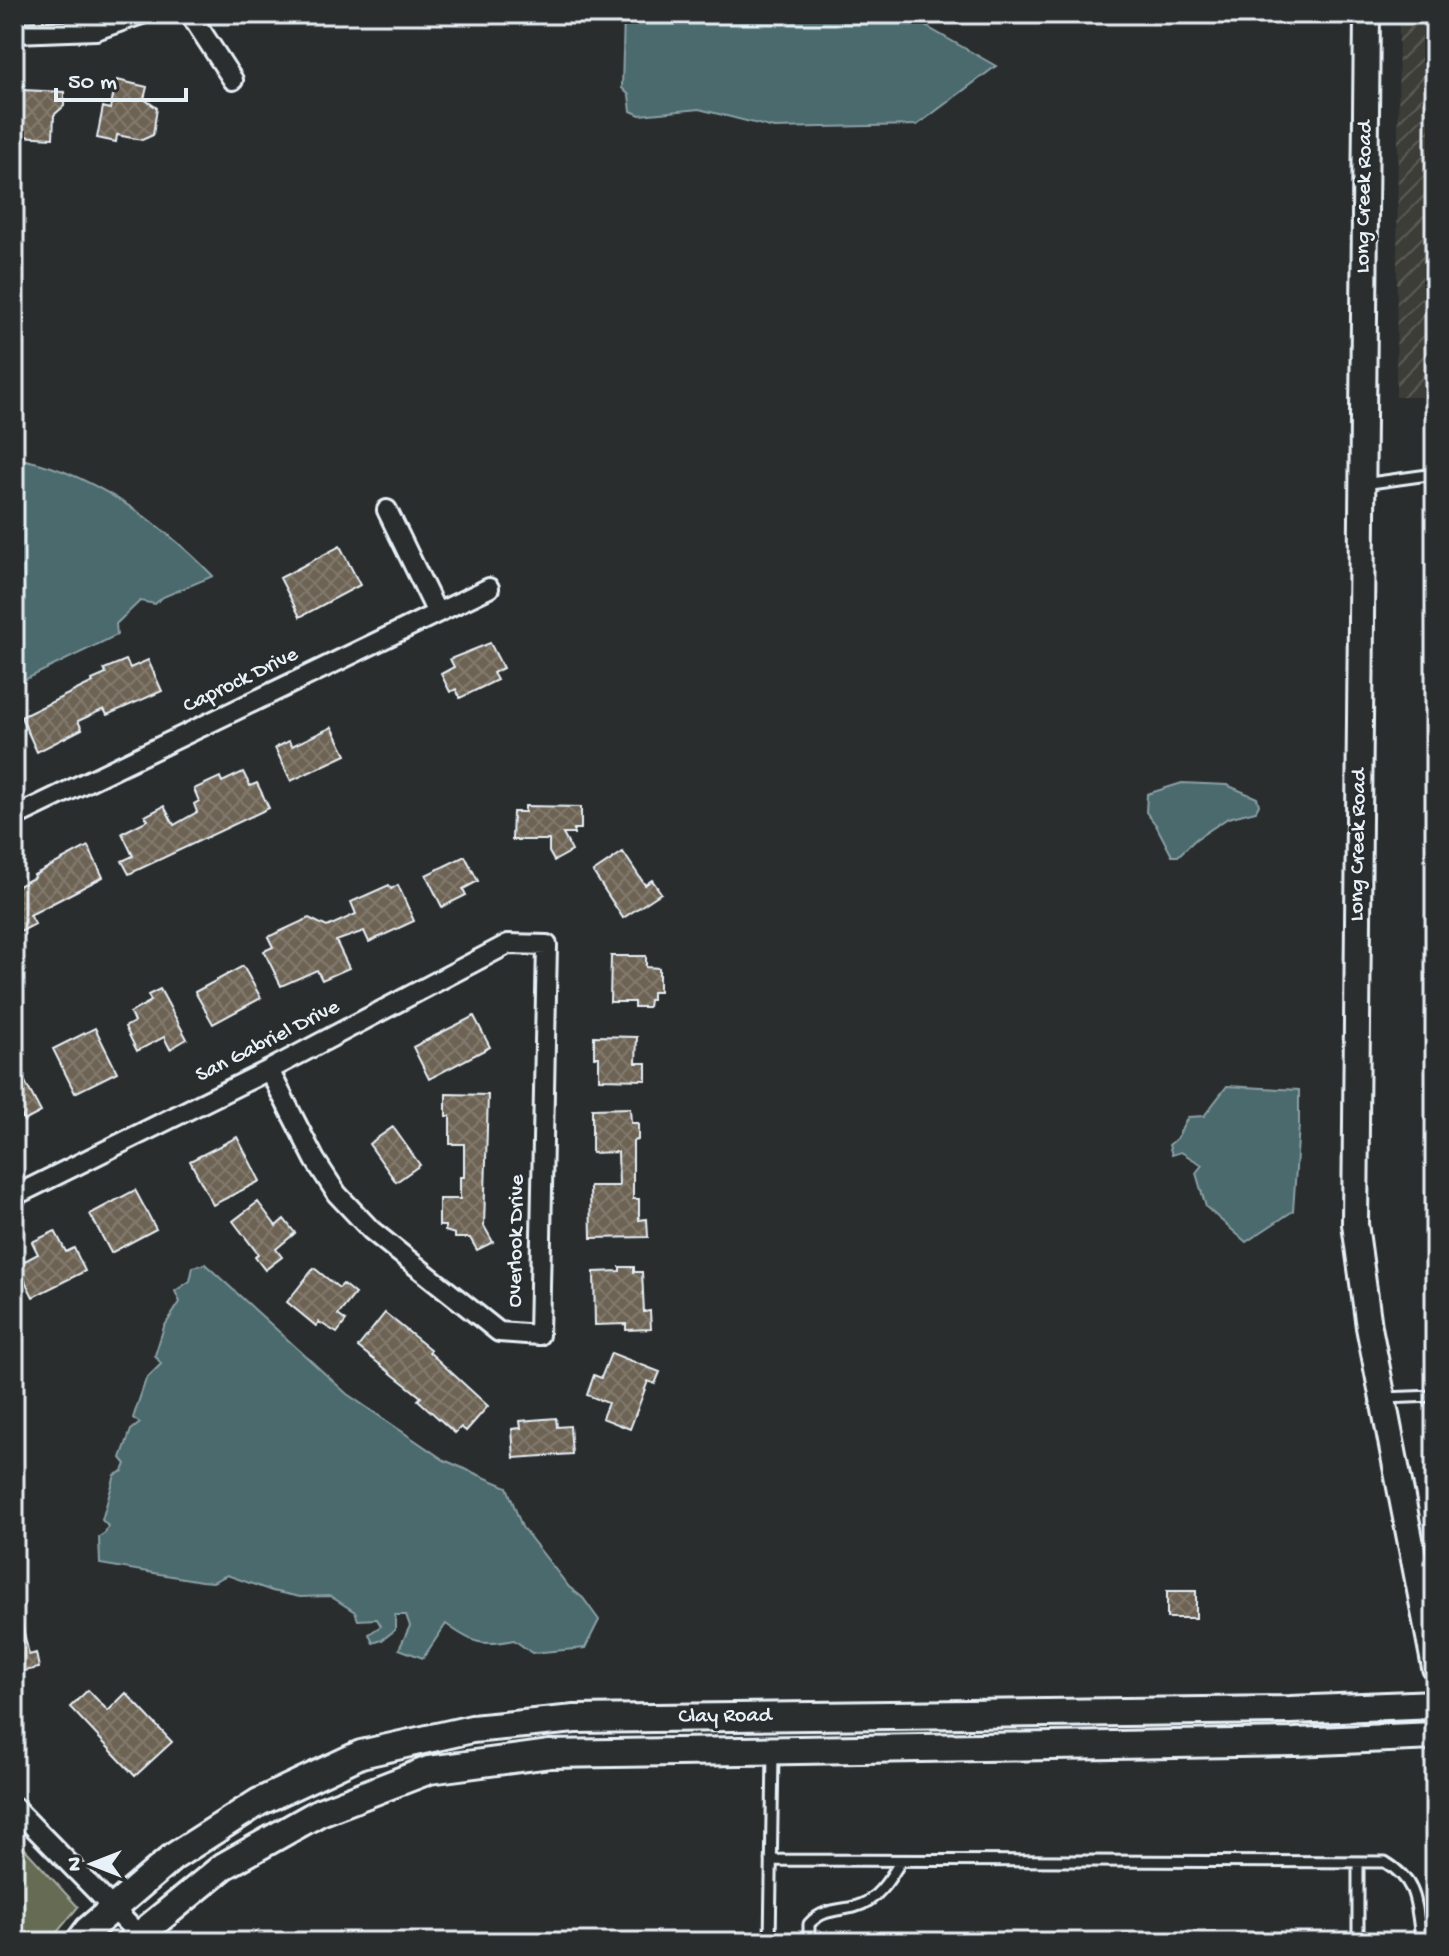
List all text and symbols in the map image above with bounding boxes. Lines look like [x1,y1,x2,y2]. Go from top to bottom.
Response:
scale bar [56,52,186,102]
text: 50 m [68,69,117,98]
street label: Long Creek Road [1351,118,1379,274]
street label: Caprock Drive [179,642,303,720]
street label: Long Creek Road [1345,766,1373,922]
street label: San Gabriel Drive [192,994,345,1089]
street label: Overlook Drive [503,1174,531,1308]
street label: Clay Road [678,1703,774,1731]
north arrow [52,1824,132,1904]
text: N [63,1857,89,1871]

